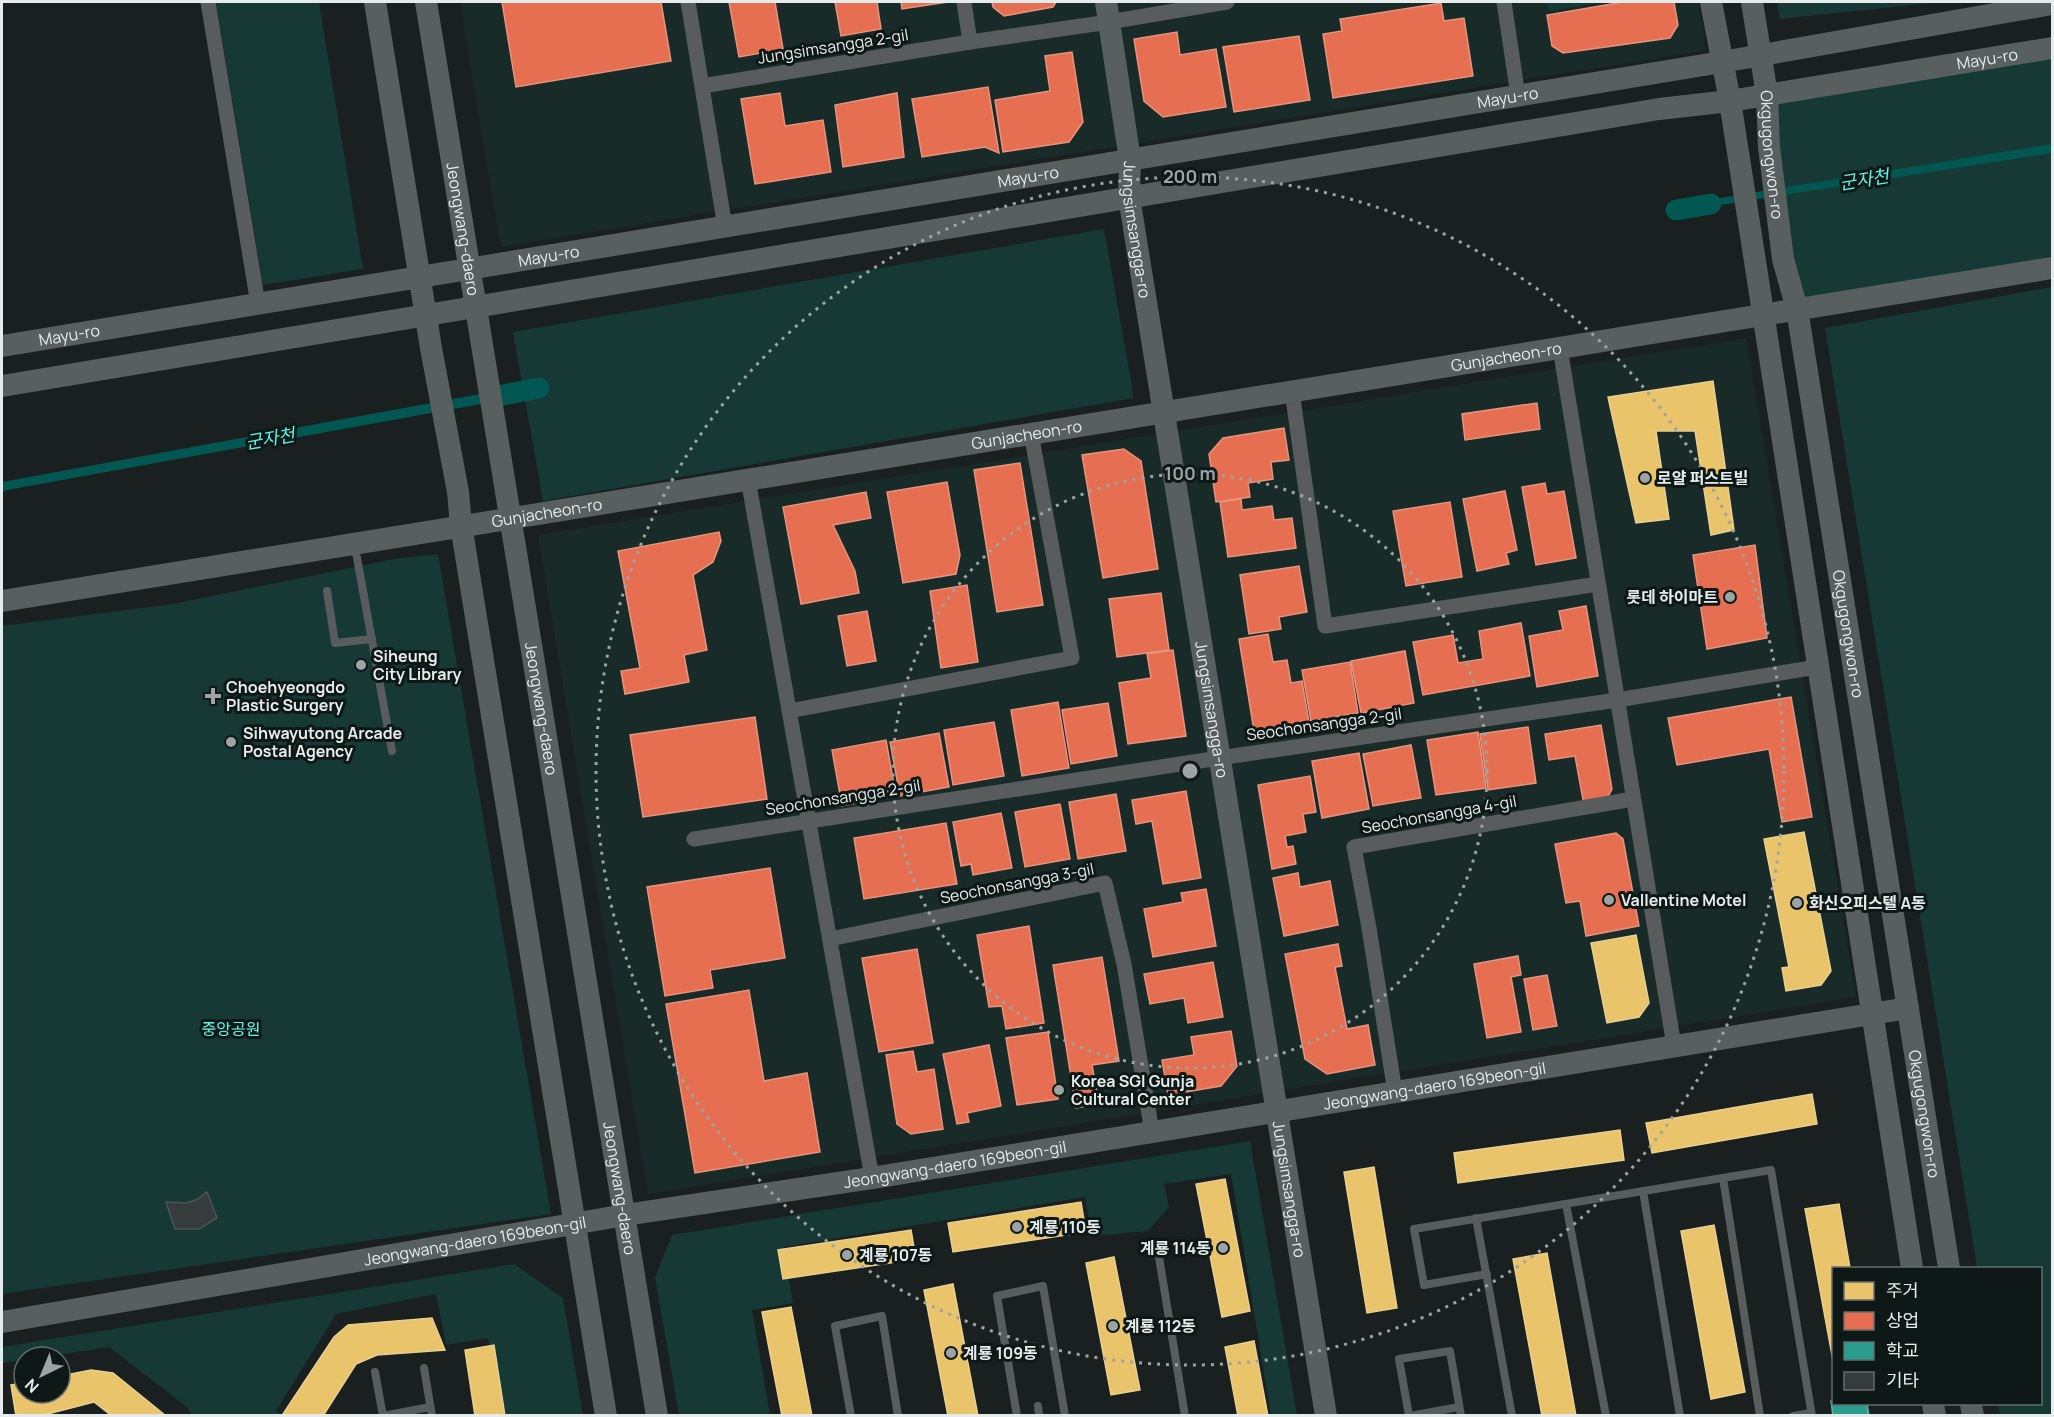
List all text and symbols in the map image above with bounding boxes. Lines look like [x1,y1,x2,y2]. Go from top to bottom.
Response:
street label: Jungsimsangga 2-gil [756,23,910,69]
street label: Mayu-ro [1955,43,2019,75]
street label: Mayu-ro [1475,82,1540,113]
street label: Okgugongwon-ro [1756,90,1789,220]
street label: Jeongwang-daero [441,161,485,297]
street label: Mayu-ro [996,161,1060,192]
street label: Jungsimsangga-ro [1118,161,1156,300]
water label: 군자천 [1838,163,1893,195]
text: 200 m [1163,164,1217,188]
street label: Mayu-ro [516,240,581,272]
street label: Mayu-ro [37,319,101,351]
street label: Gunjacheon-ro [1449,337,1563,376]
street label: Gunjacheon-ro [970,415,1083,454]
water label: 군자천 [243,421,299,454]
text: 100 m [1164,461,1216,485]
place label: 로얄 퍼스트빌 [1657,467,1749,489]
marker: 로얄 퍼스트빌 [1638,471,1652,485]
street label: Gunjacheon-ro [490,493,604,532]
street label: Okgugongwon-ro [1828,568,1869,699]
place label: 롯데 하이마트 [1626,586,1718,608]
marker: 롯데 하이마트 [1723,590,1737,604]
street label: Jeongwang-daero [520,640,563,777]
street label: Jungsimsangga-ro [1190,640,1234,779]
place label: Siheung City Library [373,645,462,685]
marker: Siheung City Library [354,658,368,672]
place label: Choehyeongdo Plastic Surgery [226,676,345,716]
marker: Choehyeongdo Plastic Surgery [204,687,222,705]
street label: Seochonsangga 2-gil [1245,702,1403,746]
place label: Sihwayutong Arcade Postal Agency [243,722,403,762]
marker: Sihwayutong Arcade Postal Agency [224,735,238,749]
centre of rings [1180,761,1200,781]
street label: Seochonsangga 2-gil [764,774,922,820]
street label: Seochonsangga 4-gil [1360,790,1518,838]
street label: Seochonsangga 3-gil [938,857,1096,909]
place label: Vallentine Motel [1621,889,1746,911]
place label: 화신오피스텔 A동 [1809,892,1926,914]
marker: Vallentine Motel [1602,893,1616,907]
marker: 화신오피스텔 A동 [1790,896,1804,910]
park label: 중앙공원 [202,1018,260,1040]
street label: Okgugongwon-ro [1904,1048,1946,1179]
street label: Jeongwang-daero 169beon-gil [1322,1057,1548,1115]
place label: Korea SGI Gunja Cultural Center [1071,1070,1194,1110]
marker: Korea SGI Gunja Cultural Center [1052,1083,1066,1097]
street label: Jungsimsangga-ro [1267,1119,1311,1259]
street label: Jeongwang-daero [598,1120,641,1256]
street label: Jeongwang-daero 169beon-gil [842,1135,1068,1193]
street label: Jeongwang-daero 169beon-gil [362,1211,588,1271]
place label: 계룡 110동 [1029,1216,1101,1238]
marker: 계룡 110동 [1010,1220,1024,1234]
place label: 계룡 114동 [1140,1237,1211,1259]
marker: 계룡 114동 [1216,1241,1230,1255]
place label: 계룡 107동 [859,1244,932,1266]
marker: 계룡 107동 [840,1248,854,1262]
legend [1832,1267,2042,1405]
text: 주거 [1886,1278,1919,1302]
text: 상업 [1886,1308,1919,1332]
place label: 계룡 112동 [1125,1315,1196,1337]
marker: 계룡 112동 [1106,1319,1120,1333]
text: 학교 [1886,1338,1919,1362]
place label: 계룡 109동 [963,1342,1038,1364]
north arrow [12,1345,72,1405]
marker: 계룡 109동 [944,1346,958,1360]
text: 기타 [1886,1368,1920,1392]
text: N [20,1374,43,1398]

